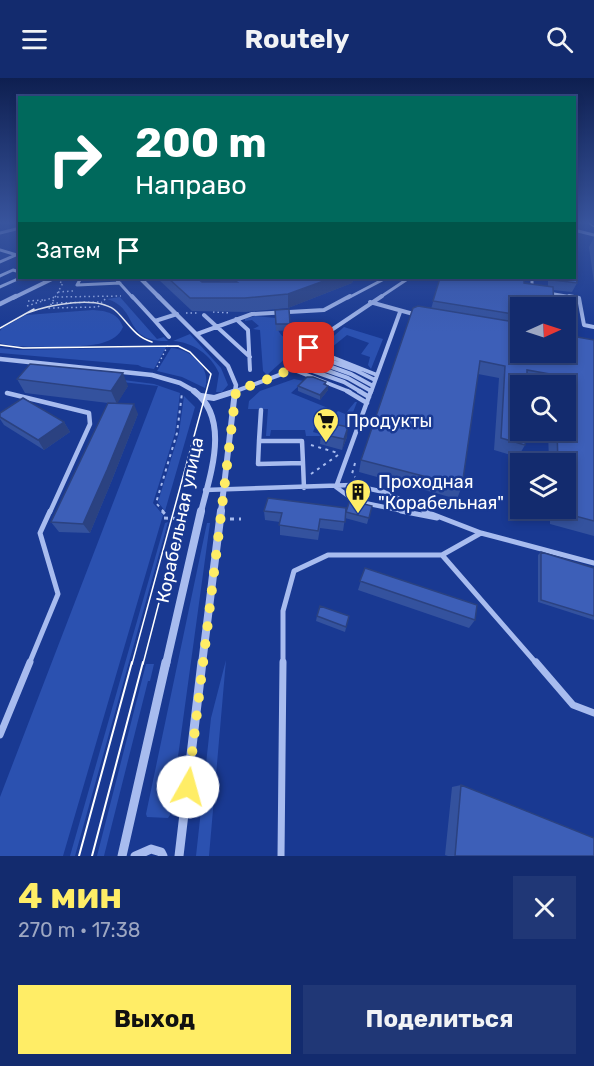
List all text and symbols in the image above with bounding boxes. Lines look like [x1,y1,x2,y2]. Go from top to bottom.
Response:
icon: menu [18,23,51,56]
text: Routely [245,23,349,55]
icon: search [543,23,576,56]
text: 200 m [135,118,267,168]
icon: right [36,120,114,198]
text: Направо [135,169,247,201]
icon: arrive [112,234,145,267]
text: Затем [36,237,100,264]
north arrow [510,297,576,363]
map controls [510,297,576,519]
pin [283,322,334,373]
icon: arrive [292,331,325,364]
button: search [510,375,576,441]
supermarket icon: Продукты [311,406,341,444]
place label: Продукты [346,410,432,432]
street label: Корабельная улица [152,435,208,605]
button: layers [510,453,576,519]
place label: Проходная "Корабельная" [378,471,504,514]
building icon: Проходная "Корабельная" [343,477,373,515]
position arrow [156,755,220,819]
text: 4 мин [18,874,122,917]
button: close [513,876,576,939]
text: 270 m · 17:38 [18,918,140,942]
button: Выход [18,985,291,1054]
button: Поделиться [303,985,576,1054]

